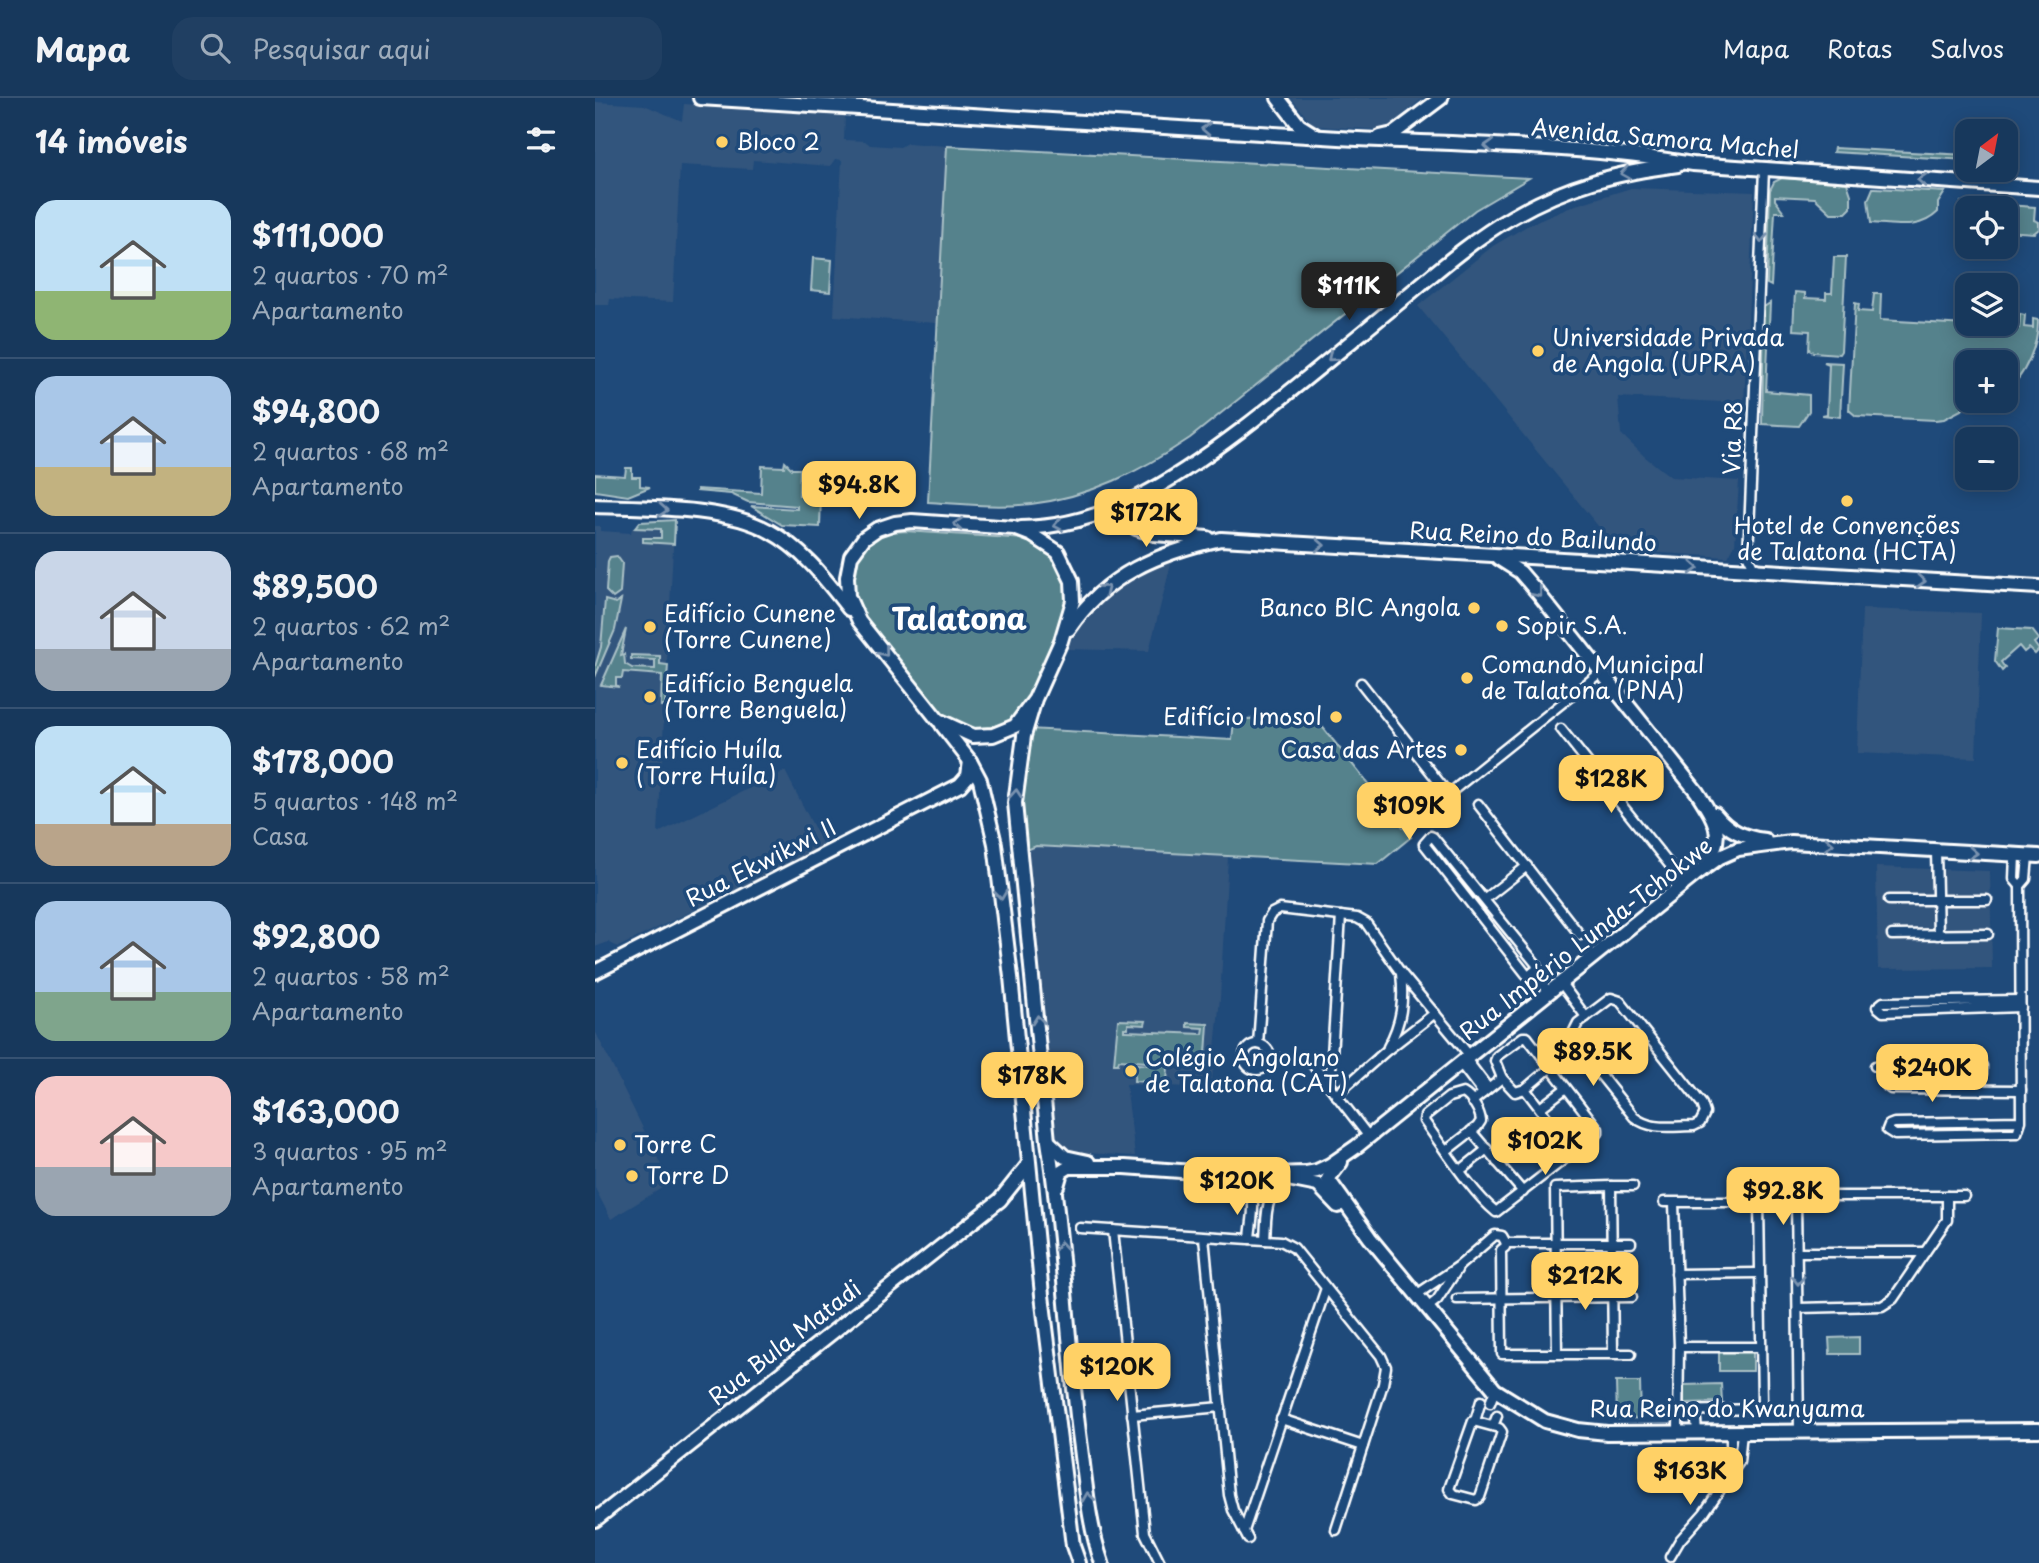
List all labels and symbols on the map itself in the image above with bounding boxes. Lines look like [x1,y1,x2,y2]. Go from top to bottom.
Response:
street label: Avenida Samora Machel [1530,108,1800,167]
north arrow [1955,119,2018,182]
one-way arrow [1201,122,1212,137]
place label: Bloco 2 [736,123,820,158]
marker: Bloco 2 [714,134,730,150]
one-way arrow [1483,139,1494,154]
one-way arrow [1619,165,1631,180]
one-way arrow [1916,173,1927,188]
one-way arrow [1754,232,1769,243]
pin: $111K [1300,262,1398,322]
place label: Universidade Privada de Angola (UPRA) [1552,319,1784,380]
marker: Universidade Privada de Angola (UPRA) [1530,343,1546,359]
one-way arrow [1328,349,1341,361]
street label: Via R8 [1713,400,1750,476]
pin: $94.8K [802,462,916,521]
pin: $172K [1097,490,1195,549]
marker: Hotel de Convenções de Talatona (HCTA) [1839,493,1855,509]
one-way arrow [658,502,669,517]
place label: Hotel de Convenções de Talatona (HCTA) [1734,507,1960,568]
street label: Rua Reino do Bailundo [1409,512,1658,559]
one-way arrow [1052,516,1064,531]
one-way arrow [952,517,963,532]
one-way arrow [1315,537,1326,552]
one-way arrow [1689,560,1700,575]
one-way arrow [1916,573,1927,588]
one-way arrow [1530,584,1542,597]
one-way arrow [1097,585,1109,598]
place label: Banco BIC Angola [1259,589,1461,624]
place label: Edifício Cunene (Torre Cunene) [664,595,836,656]
district label: Talatona [891,595,1027,640]
marker: Banco BIC Angola [1466,600,1482,616]
place label: Sopir S.A. [1516,607,1628,642]
marker: Sopir S.A. [1494,618,1510,634]
marker: Edifício Cunene (Torre Cunene) [642,619,658,635]
one-way arrow [875,644,888,656]
place label: Comando Municipal de Talatona (PNA) [1481,646,1704,707]
place label: Edifício Benguela (Torre Benguela) [664,665,854,726]
marker: Comando Municipal de Talatona (PNA) [1459,670,1475,686]
marker: Edifício Benguela (Torre Benguela) [642,689,658,705]
place label: Edifício Imosol [1163,698,1322,733]
marker: Edifício Imosol [1328,709,1344,725]
place label: Edifício Huíla (Torre Huíla) [636,731,782,792]
place label: Casa das Artes [1280,731,1447,766]
marker: Casa das Artes [1453,742,1469,758]
marker: Edifício Huíla (Torre Huíla) [614,755,630,771]
pin: $128K [1562,756,1660,815]
pin: $109K [1360,782,1458,842]
one-way arrow [1008,788,1023,799]
street label: Rua Ekwikwi II [679,809,842,915]
street label: Rua Império Lunda-Tchokwe [1451,828,1719,1048]
one-way arrow [1824,836,1835,851]
one-way arrow [1968,845,1979,860]
one-way arrow [993,889,1008,900]
one-way arrow [1030,1014,1045,1026]
pin: $89.5K [1536,1028,1650,1088]
place label: Colégio Angolano de Talatona (CAT) [1145,1039,1348,1100]
pin: $240K [1883,1044,1981,1104]
pin: $178K [983,1052,1081,1112]
marker: Colégio Angolano de Talatona (CAT) [1123,1063,1139,1079]
pin: $102K [1496,1118,1594,1177]
place label: Torre C [634,1126,717,1161]
marker: Torre C [612,1137,628,1153]
place label: Torre D [646,1157,730,1192]
pin: $120K [1188,1158,1286,1217]
marker: Torre D [624,1168,640,1184]
pin: $92.8K [1726,1168,1840,1227]
one-way arrow [1054,1240,1069,1251]
pin: $212K [1536,1252,1634,1312]
street label: Rua Bula Matadi [700,1271,868,1413]
one-way arrow [1790,1275,1806,1286]
pin: $120K [1068,1344,1166,1403]
street label: Rua Reino do Kwanyama [1590,1390,1865,1425]
pin: $163K [1641,1448,1739,1507]
one-way arrow [1080,1491,1095,1502]

